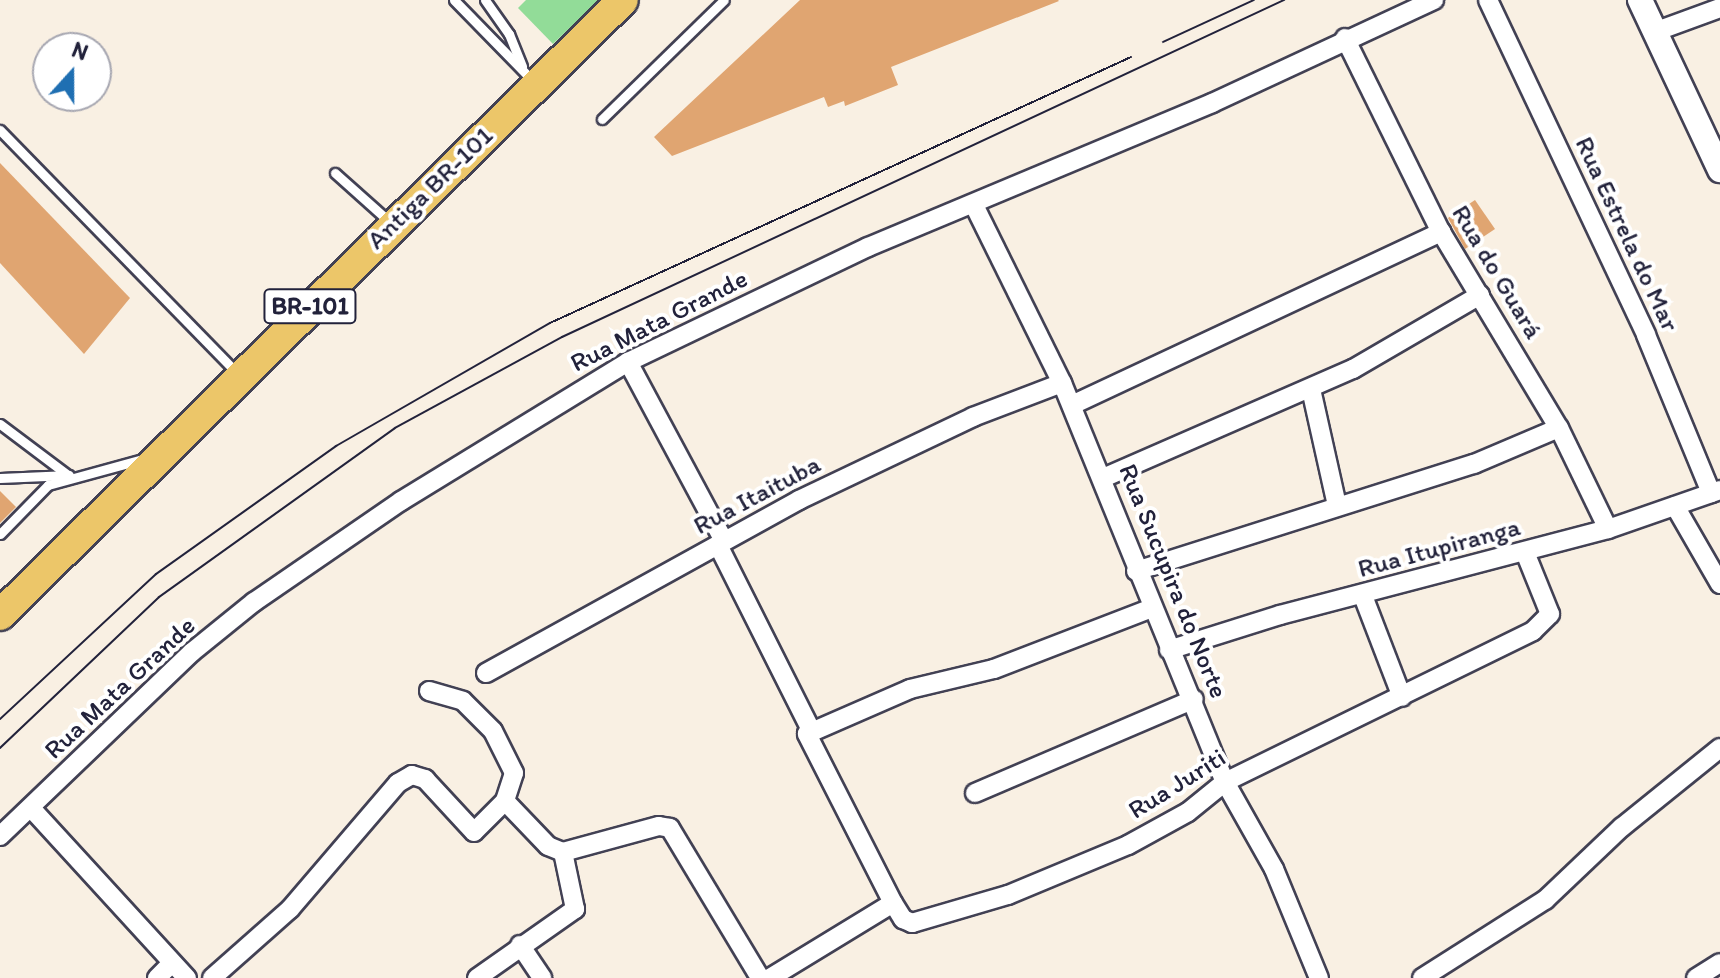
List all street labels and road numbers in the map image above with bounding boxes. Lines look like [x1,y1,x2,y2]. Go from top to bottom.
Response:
street label: Antiga BR-101 [360,120,500,256]
street label: Rua Estrela do Mar [1568,132,1686,336]
street label: Rua do Guará [1445,199,1549,345]
street label: Rua Mata Grande [566,263,752,379]
road number: BR-101 [262,286,358,326]
street label: Rua Itaituba [688,448,826,542]
street label: Rua Sucupira do Norte [1112,459,1234,703]
street label: Rua Itupiranga [1354,511,1524,585]
street label: Rua Mata Grande [39,611,201,765]
street label: Rua Juriti [1123,742,1231,826]

